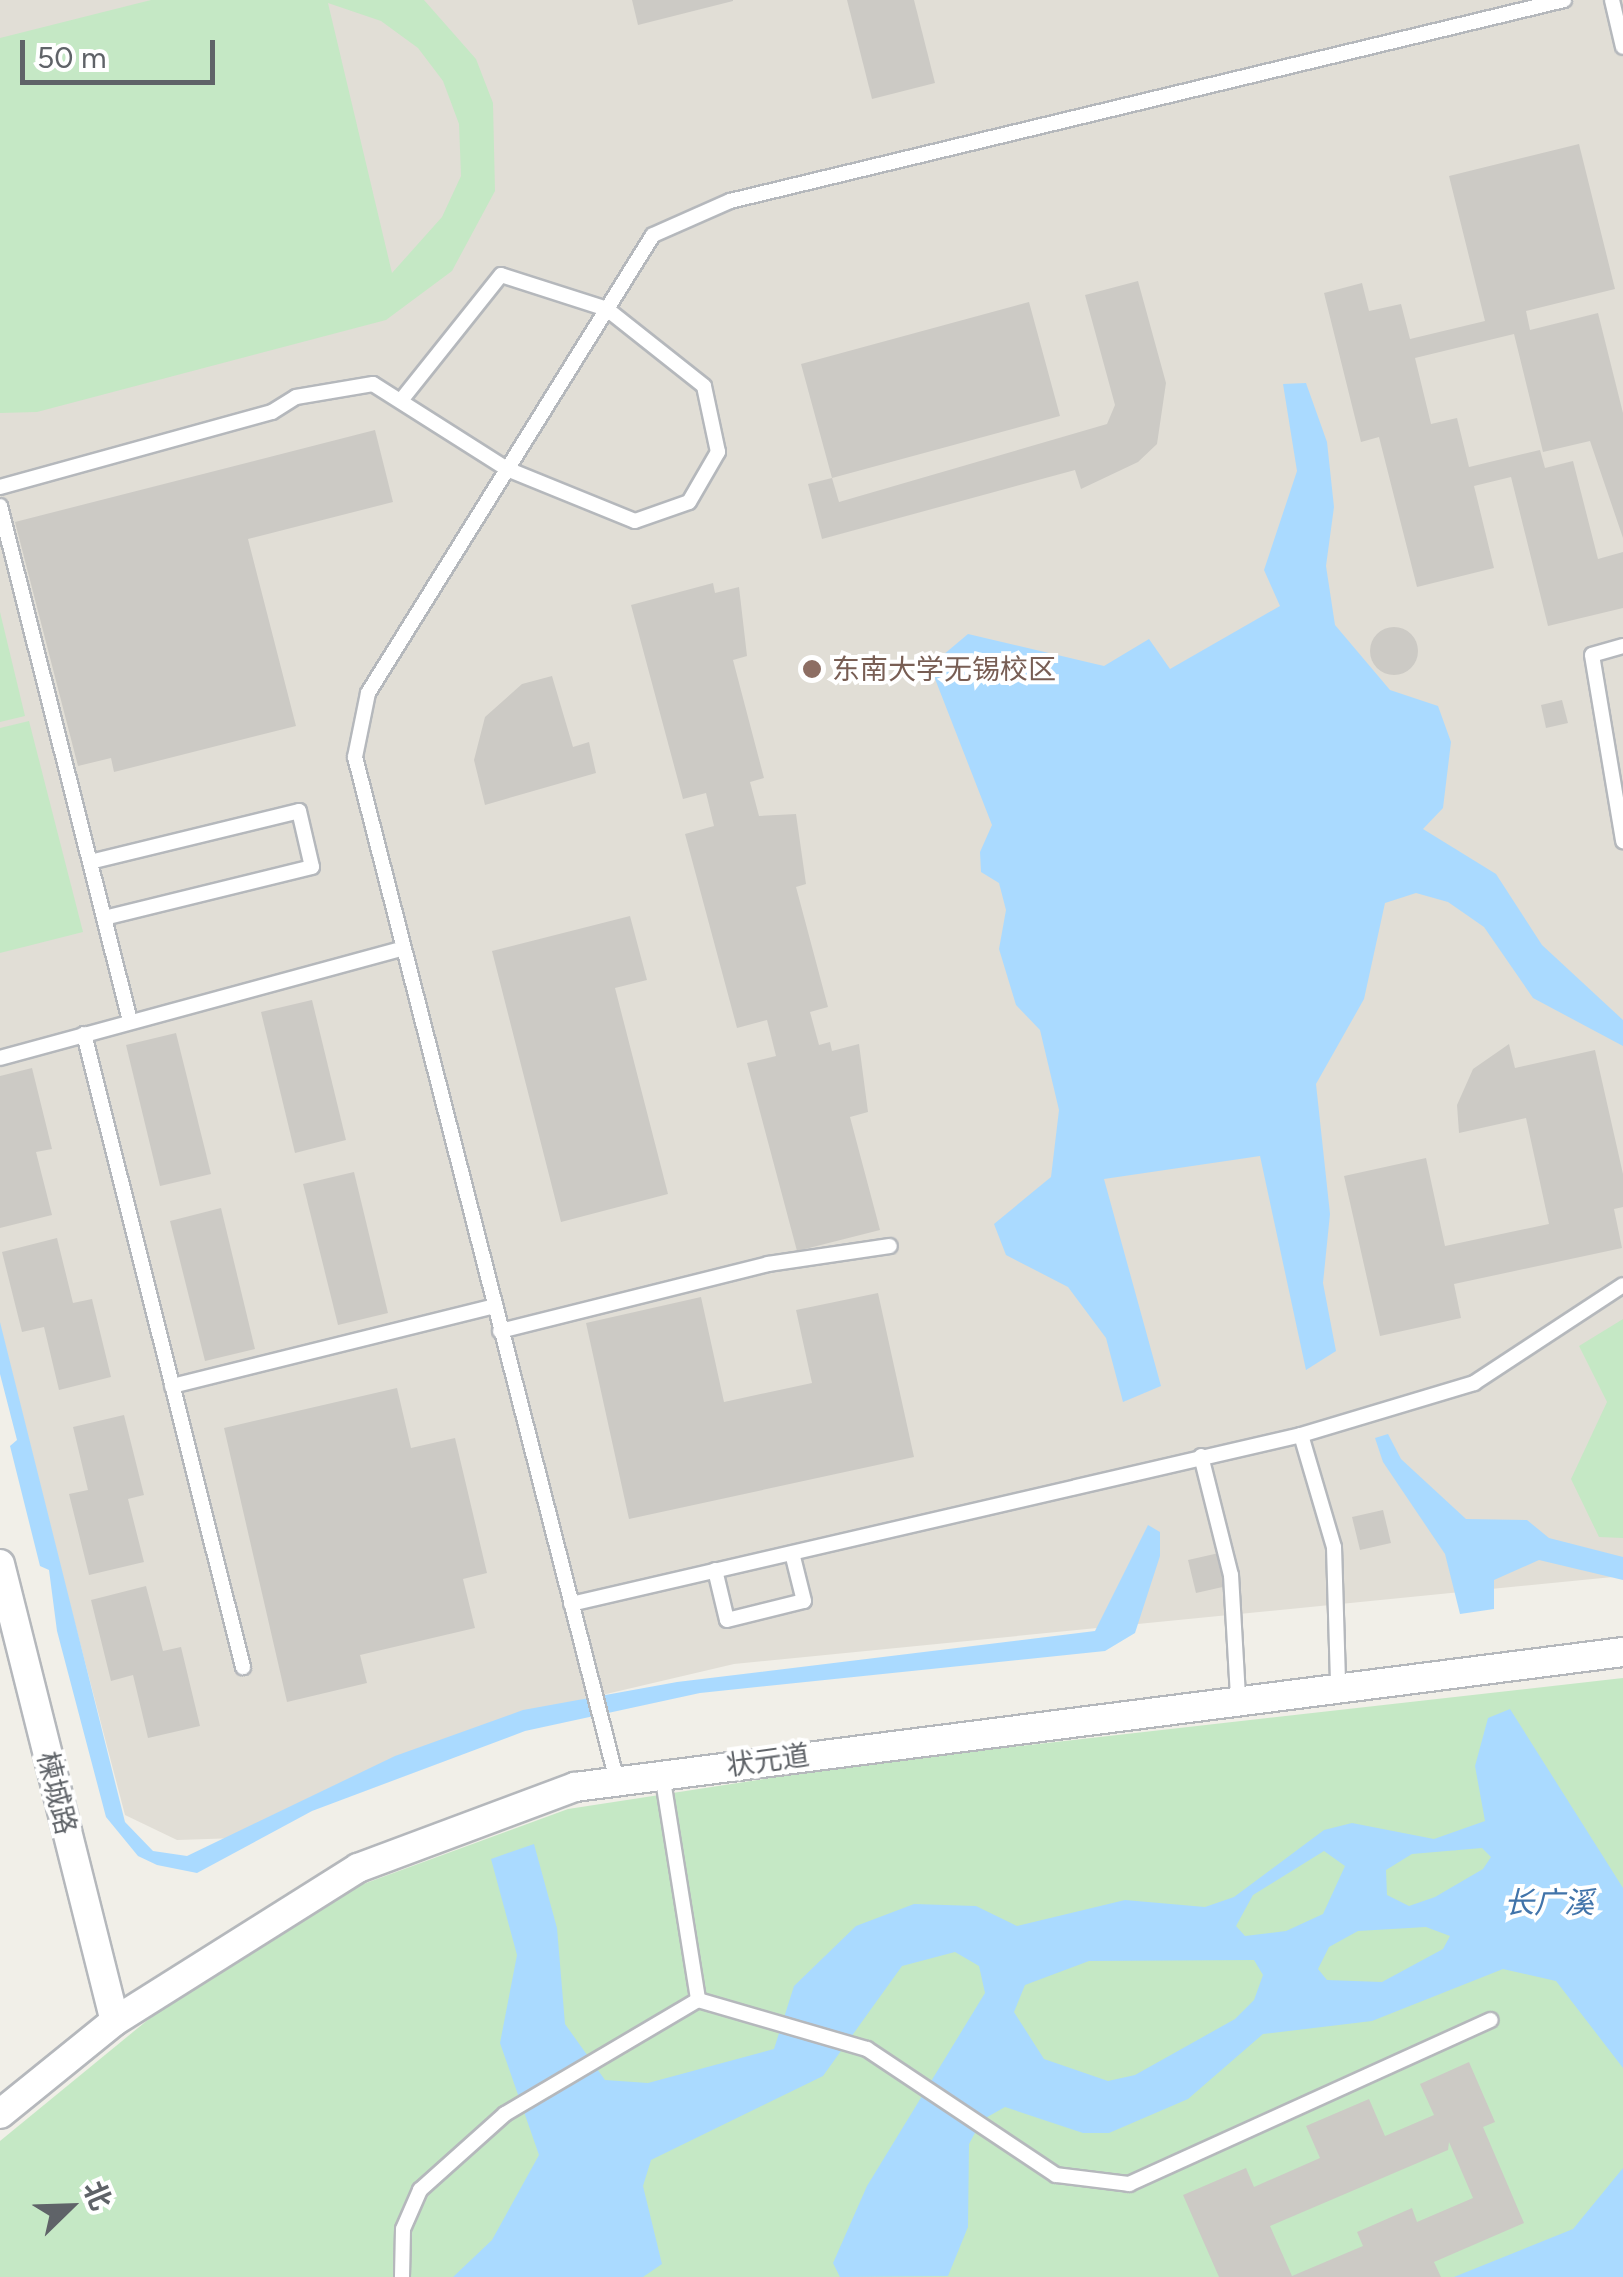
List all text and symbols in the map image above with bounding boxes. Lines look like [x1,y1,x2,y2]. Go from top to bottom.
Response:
scale bar [25,20,220,82]
text: 50 m [37,39,106,76]
place label: 东南大学无锡校区 [832,652,1056,686]
marker: 东南大学无锡校区 [801,658,823,680]
street label: 状元道 [724,1738,812,1782]
street label: 楝城路 [31,1748,83,1838]
water label: 长广溪 [1504,1885,1594,1921]
north arrow [20,2157,120,2257]
text: 北 [76,2176,119,2215]

